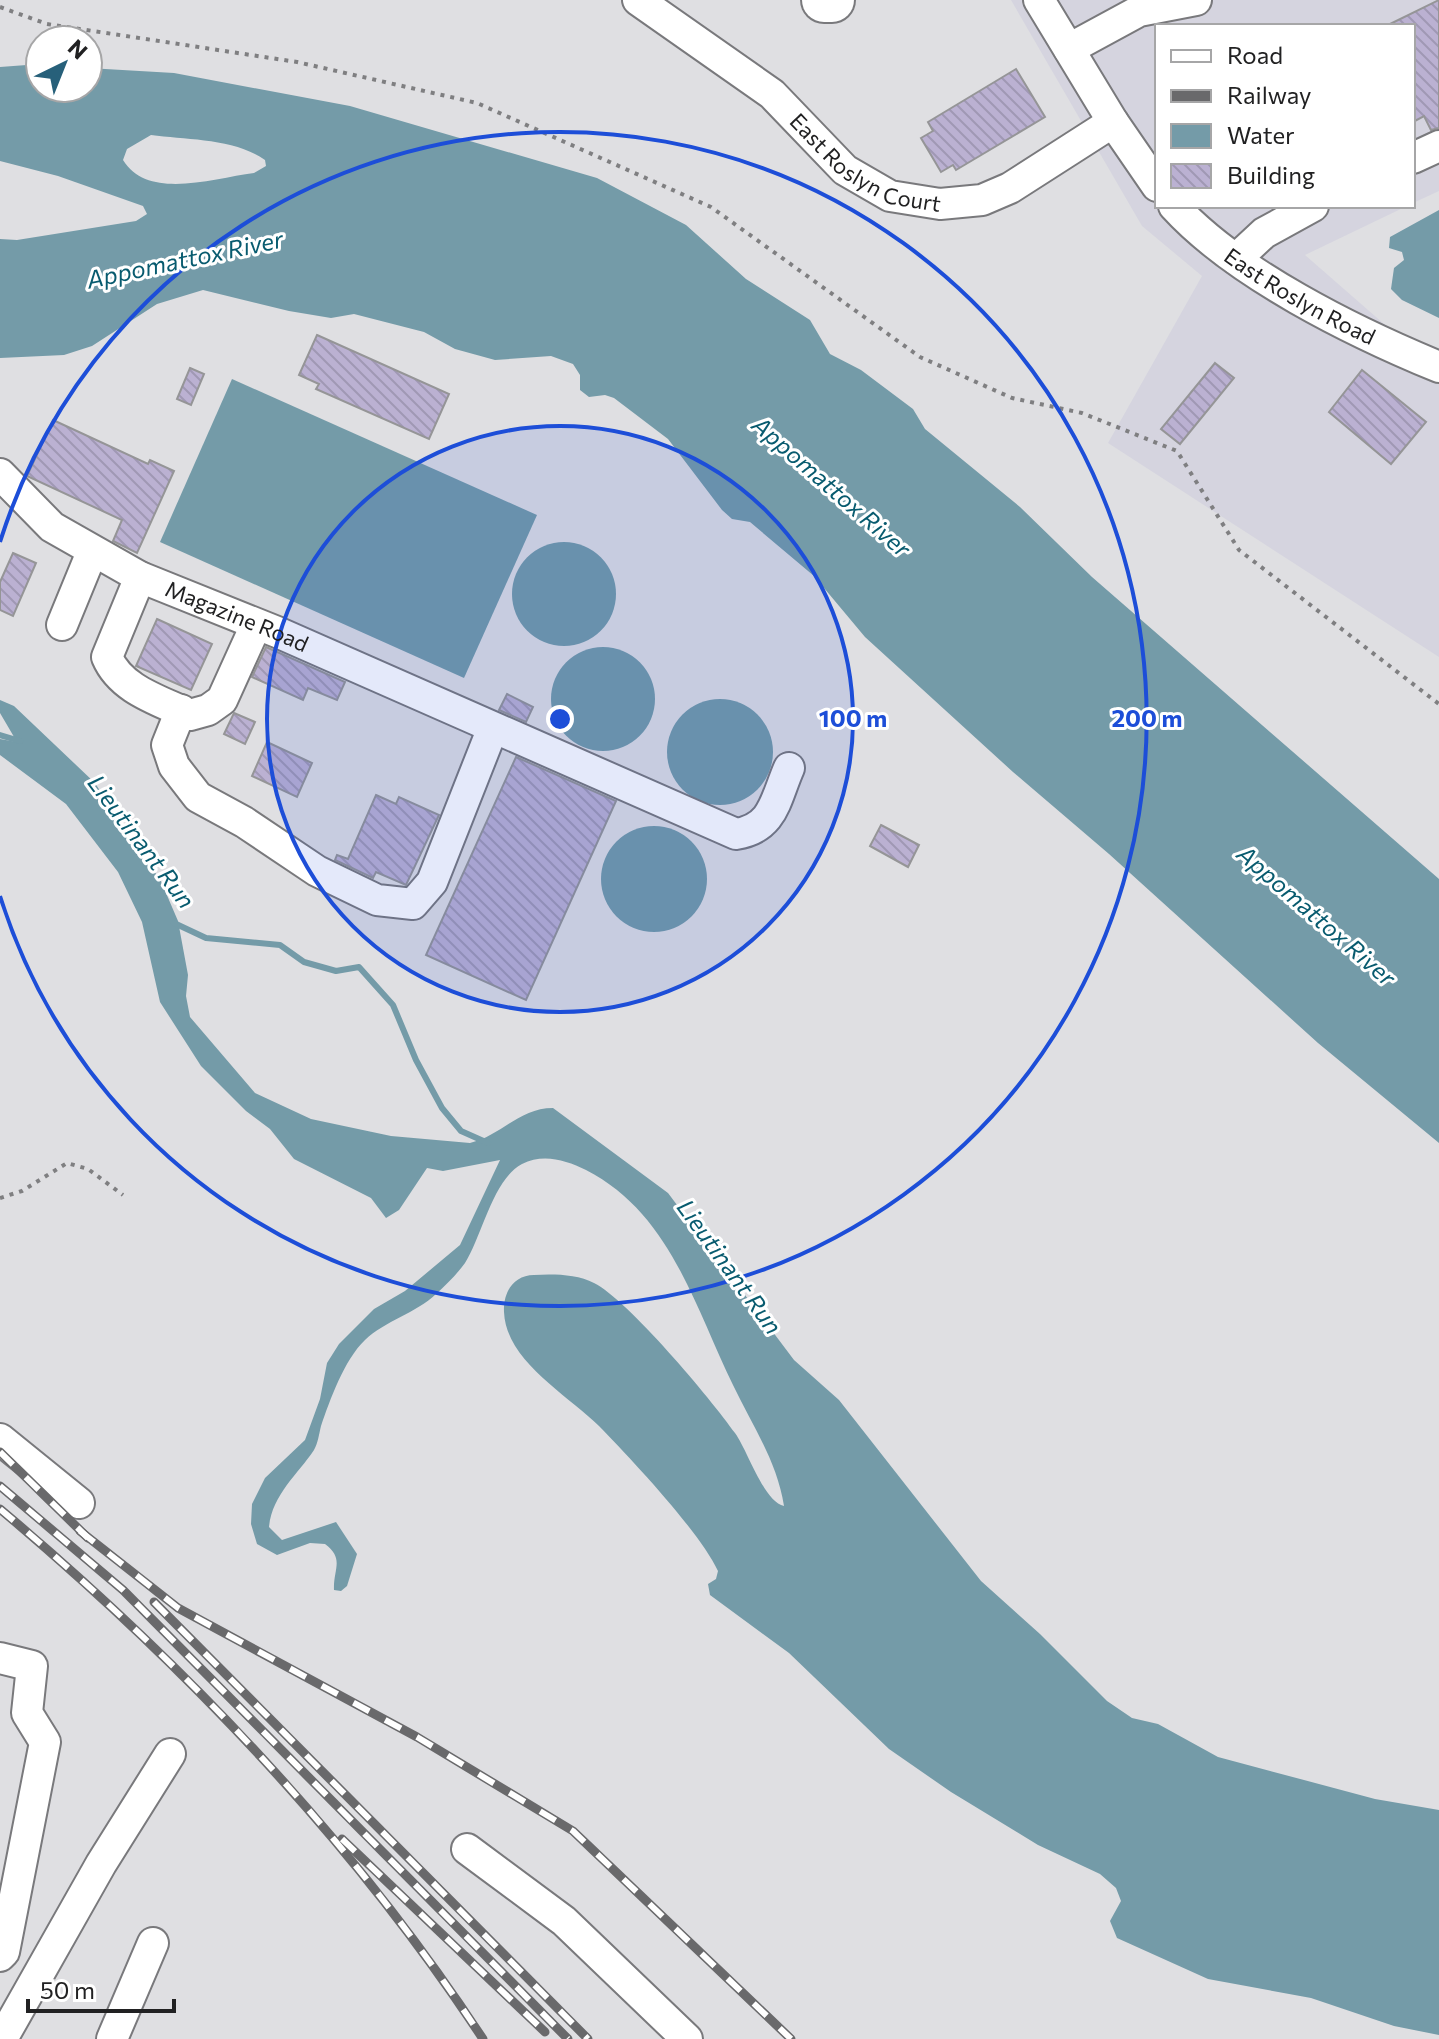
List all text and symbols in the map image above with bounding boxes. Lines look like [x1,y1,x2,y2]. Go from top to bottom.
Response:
north arrow [24,24,104,104]
legend [1155,24,1415,208]
text: N [63,34,93,65]
text: Road [1227,40,1283,69]
text: Railway [1227,80,1312,109]
street label: East Roslyn Court [785,107,943,217]
text: Water [1227,120,1295,149]
text: Building [1227,160,1315,189]
water label: Appomattox River [83,223,287,294]
street label: East Roslyn Road [1219,242,1380,350]
water label: Appomattox River [746,409,918,563]
street label: Magazine Road [162,575,313,657]
text: 100 m [819,703,887,732]
text: 200 m [1112,703,1182,732]
centre of rings [546,705,574,733]
water label: Lieutinant Run [83,769,202,914]
water label: Appomattox River [1231,838,1403,992]
water label: Lieutinant Run [672,1193,789,1339]
scale bar [28,1963,174,2013]
text: 50 m [40,1975,95,2004]

